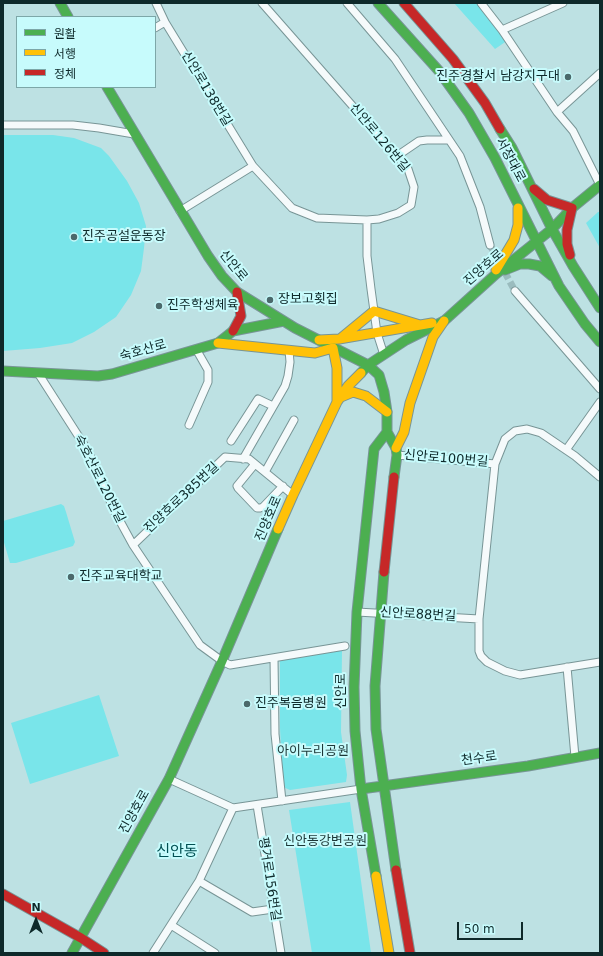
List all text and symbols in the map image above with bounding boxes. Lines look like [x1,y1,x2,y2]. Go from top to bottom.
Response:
legend [16,16,156,88]
text: 원활 [54,27,76,41]
text: 서행 [54,47,76,61]
street label: 신안로138번길 [178,49,234,129]
text: 정체 [54,67,76,81]
place label: 진주경찰서 남강지구대 [436,69,560,85]
marker: 진주경찰서 남강지구대 [563,72,573,82]
street label: 신안로126번길 [346,101,412,175]
street label: 서장대로 [492,135,528,185]
place label: 진주공설운동장 [82,229,166,245]
marker: 진주공설운동장 [69,232,79,242]
street label: 진양호로 [461,246,507,290]
street label: 신안로 [216,247,250,285]
place label: 장보고횟집 [278,292,338,308]
marker: 장보고횟집 [265,295,275,305]
place label: 진주학생체육 [167,298,239,314]
marker: 진주학생체육 [154,301,164,311]
street label: 숙호산로 [118,337,168,365]
street label: 숙호산로120번길 [70,432,128,526]
street label: 신안로100번길 [403,448,489,470]
street label: 진양호로385번길 [141,459,223,537]
street label: 진양호로 [252,494,286,544]
place label: 진주교육대학교 [79,569,163,585]
marker: 진주교육대학교 [66,572,76,582]
street label: 신안로88번길 [379,605,457,625]
street label: 신안로 [334,673,350,709]
place label: 진주복음병원 [255,696,327,712]
marker: 진주복음병원 [242,699,252,709]
park label: 아이누리공원 [277,744,349,760]
street label: 천수로 [460,749,498,769]
street label: 진양호로 [117,787,153,837]
park label: 신안동강변공원 [283,834,367,850]
street label: 평거로156번길 [255,836,283,922]
district label: 신안동 [156,843,198,861]
north arrow [16,900,56,940]
text: N [31,901,41,914]
scale bar [459,914,525,940]
text: 50 m [464,922,495,936]

